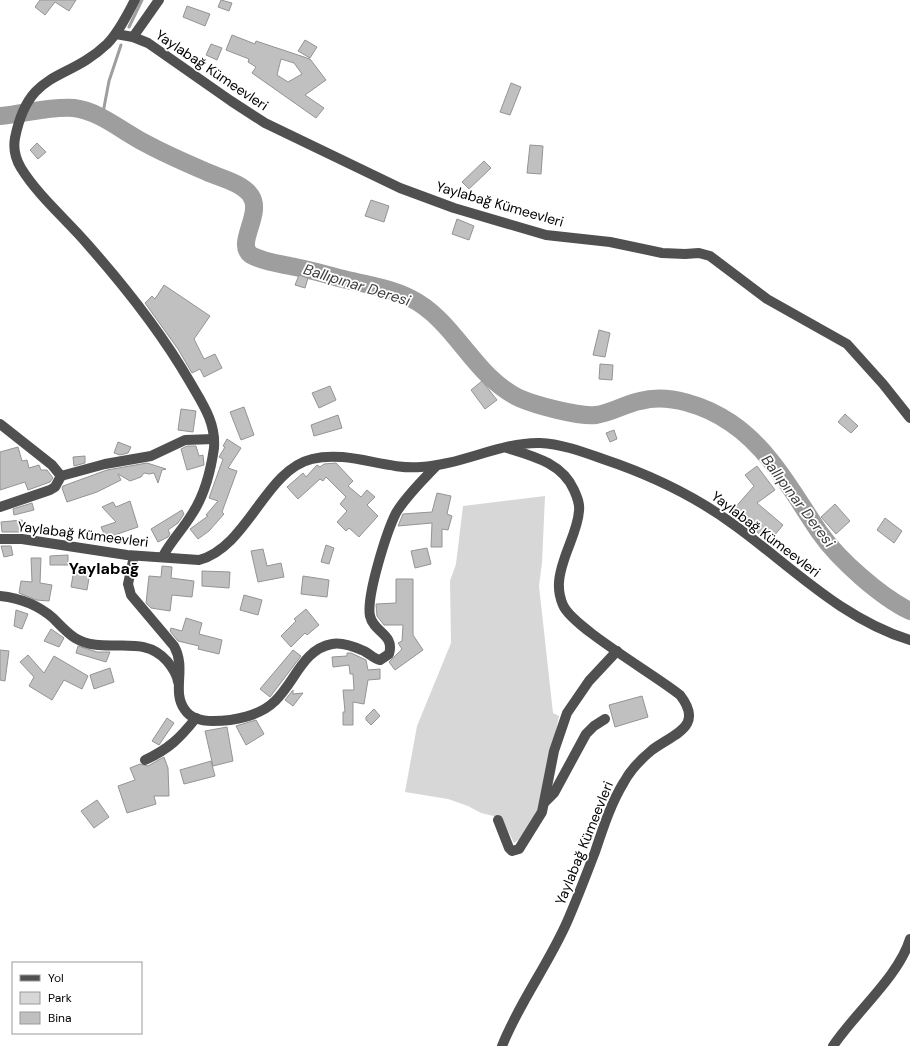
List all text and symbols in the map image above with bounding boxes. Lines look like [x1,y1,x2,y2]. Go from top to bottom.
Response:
street label: Yaylabağ Kümeevleri [152,26,272,114]
street label: Yaylabağ Kümeevleri [434,177,566,231]
water label: Ballıpınar Deresi [301,259,413,311]
water label: Ballıpınar Deresi [757,451,840,552]
street label: Yaylabağ Kümeevleri [708,487,824,581]
street label: Yaylabağ Kümeevleri [16,517,150,551]
district label: Yaylabağ [69,558,139,579]
street label: Yaylabağ Kümeevleri [551,778,617,908]
legend [12,962,142,1034]
text: Yol [48,970,64,986]
text: Park [48,990,72,1006]
text: Bina [48,1010,72,1026]

